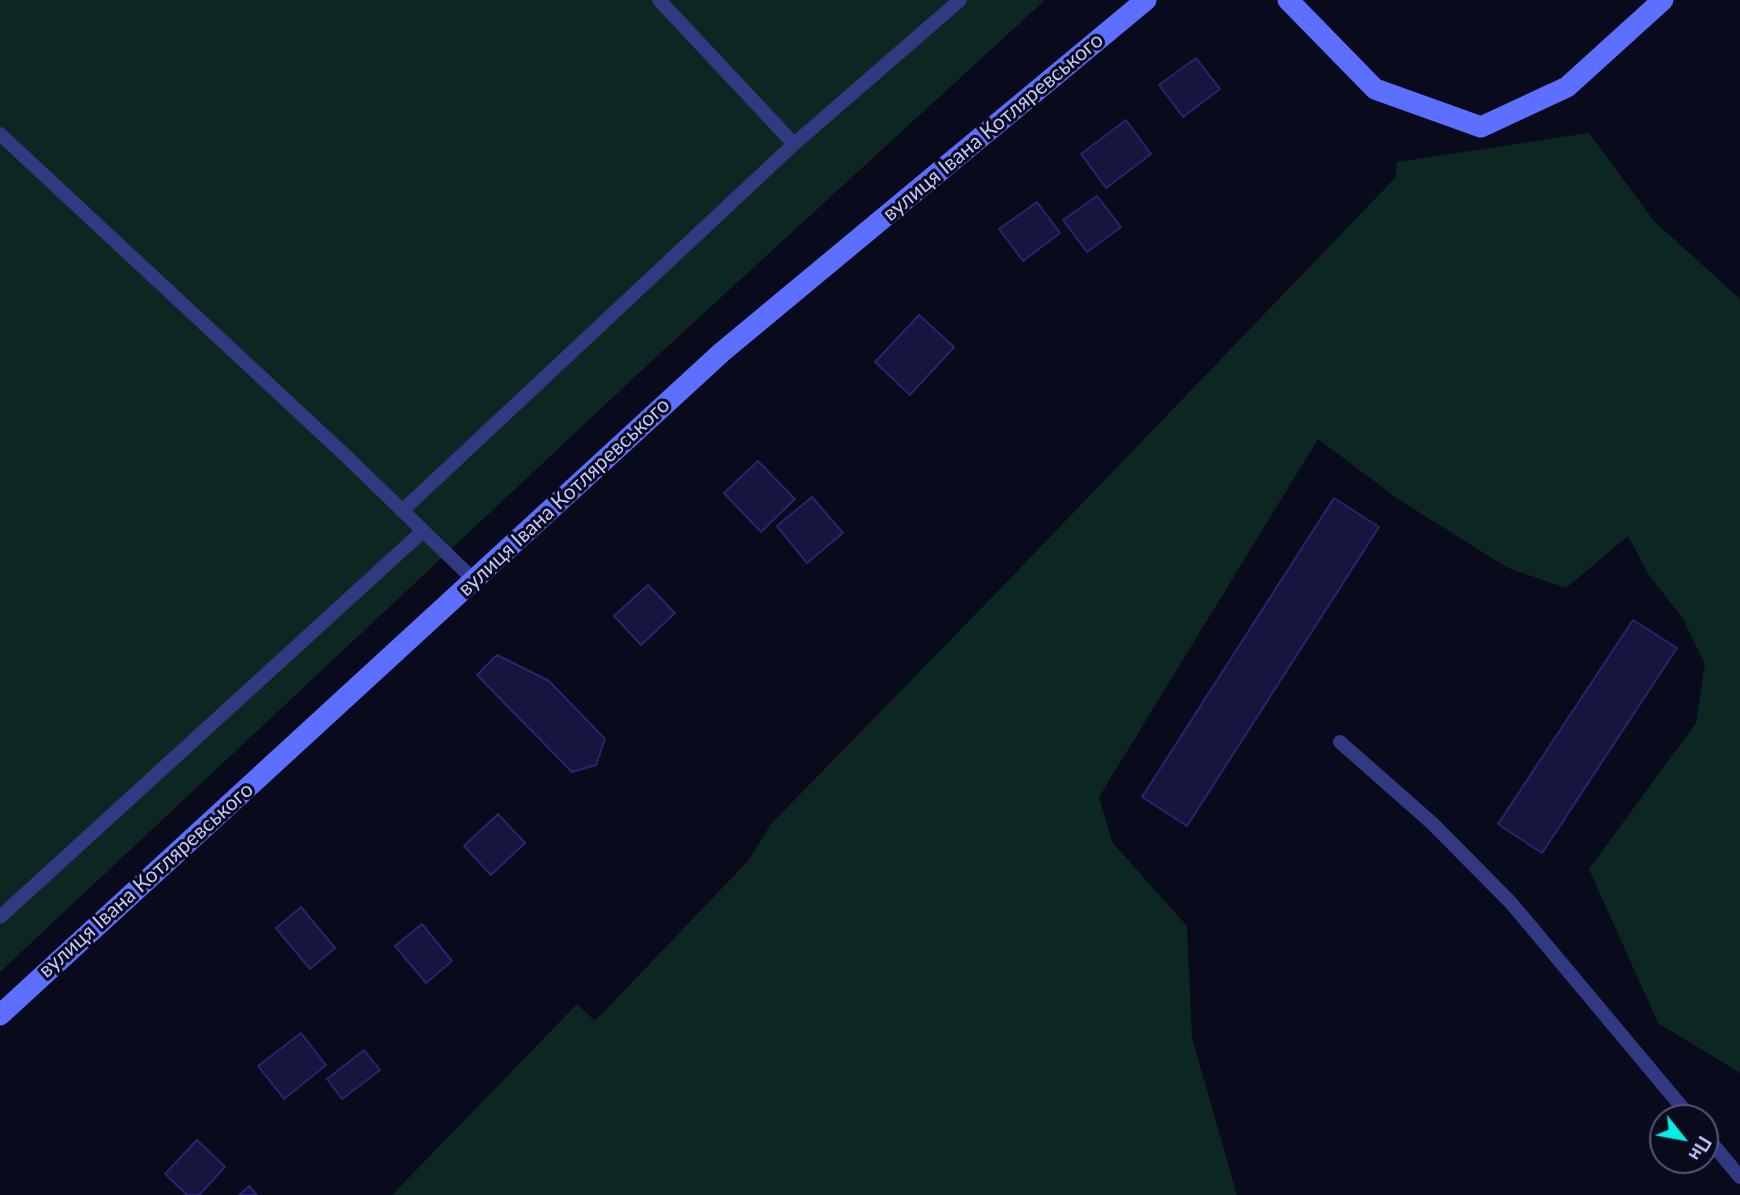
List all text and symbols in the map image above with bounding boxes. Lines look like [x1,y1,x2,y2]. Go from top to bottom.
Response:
street label: вулиця Івана Котляревського [878,27,1108,227]
street label: вулиця Івана Котляревського [453,392,675,602]
street label: вулиця Івана Котляревського [34,777,258,983]
north arrow [1649,1104,1719,1174]
text: Пн [1684,1132,1717,1166]

